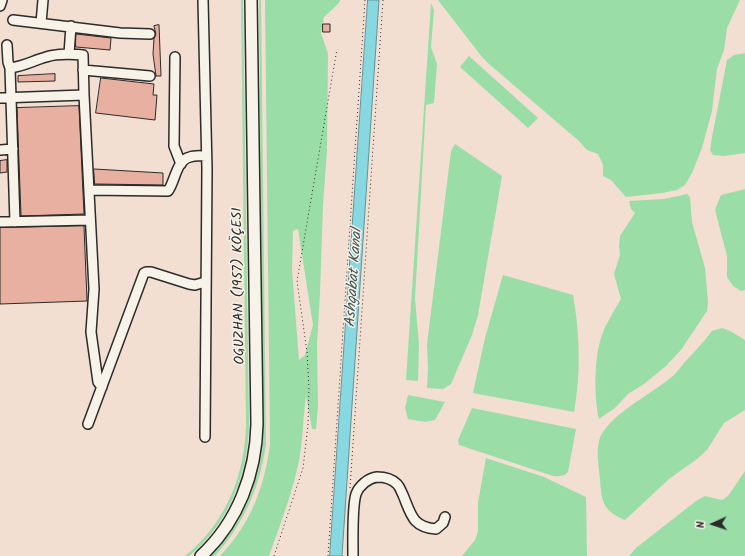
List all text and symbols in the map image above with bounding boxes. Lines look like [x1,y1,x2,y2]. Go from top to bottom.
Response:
street label: OGUZHAN (1957) KÖÇESI [230,207,250,365]
water label: Ashgabat Kanal [343,228,367,328]
north arrow [693,504,733,544]
text: N [692,521,710,529]

